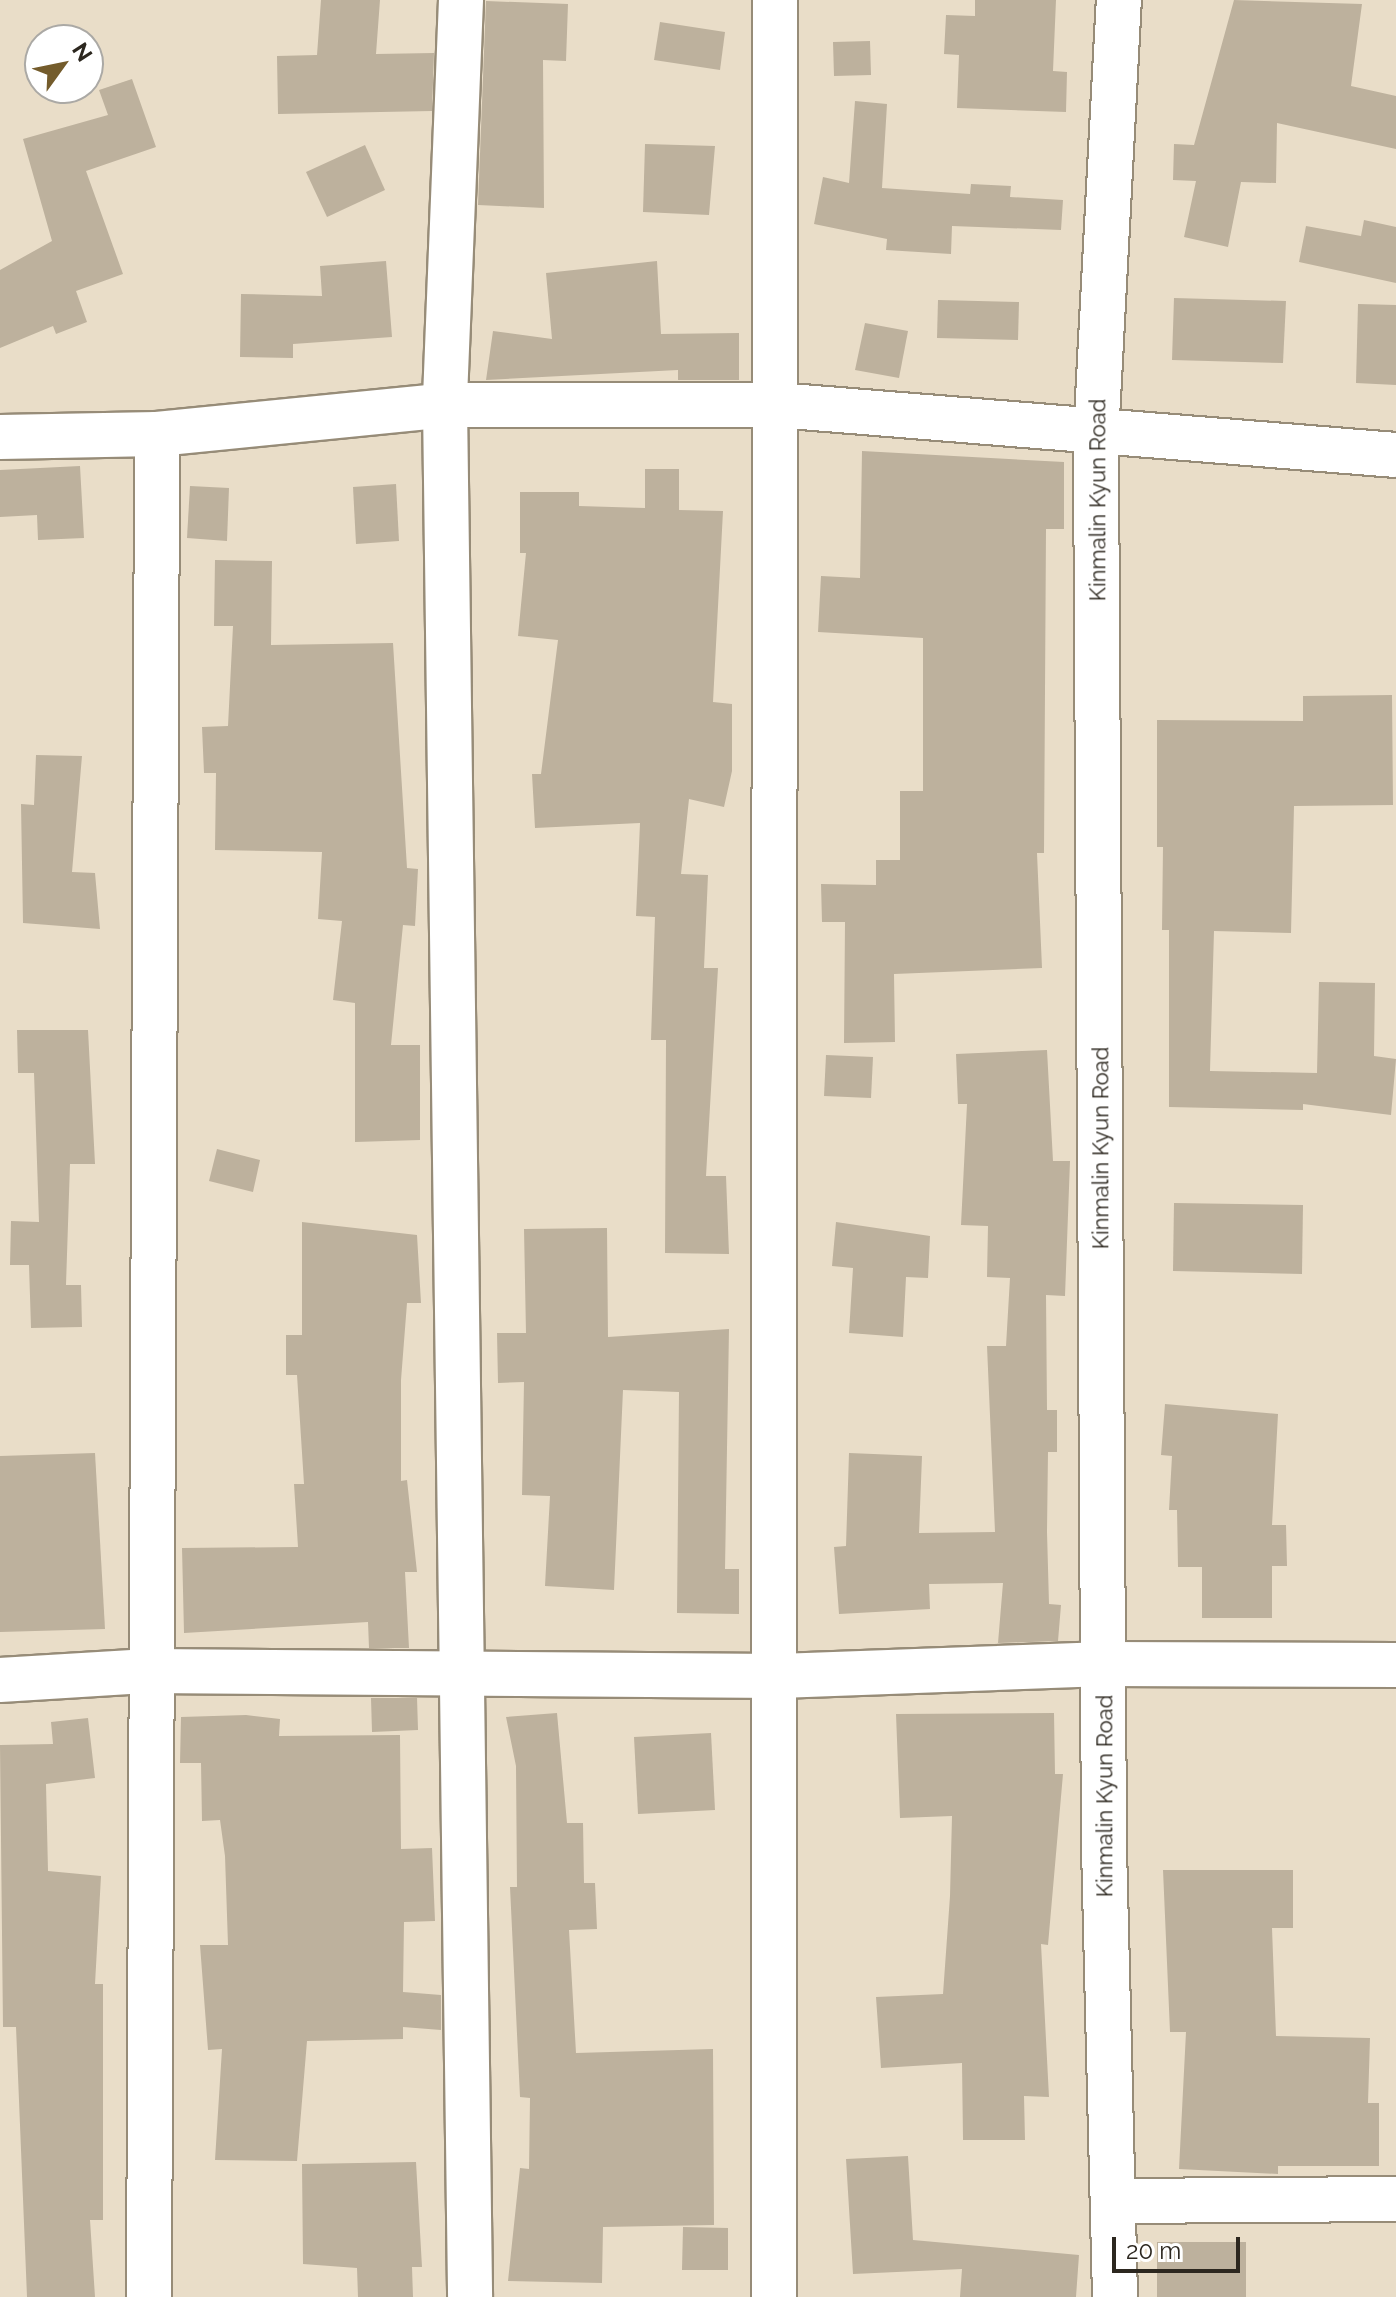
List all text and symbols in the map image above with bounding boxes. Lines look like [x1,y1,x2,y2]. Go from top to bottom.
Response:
north arrow [24,24,104,104]
text: N [67,38,98,66]
street label: Kinmalin Kyun Road [1085,399,1111,601]
street label: Kinmalin Kyun Road [1088,1047,1114,1249]
street label: Kinmalin Kyun Road [1092,1695,1118,1897]
scale bar [1116,2221,1244,2271]
text: 20 m [1126,2236,1181,2265]

